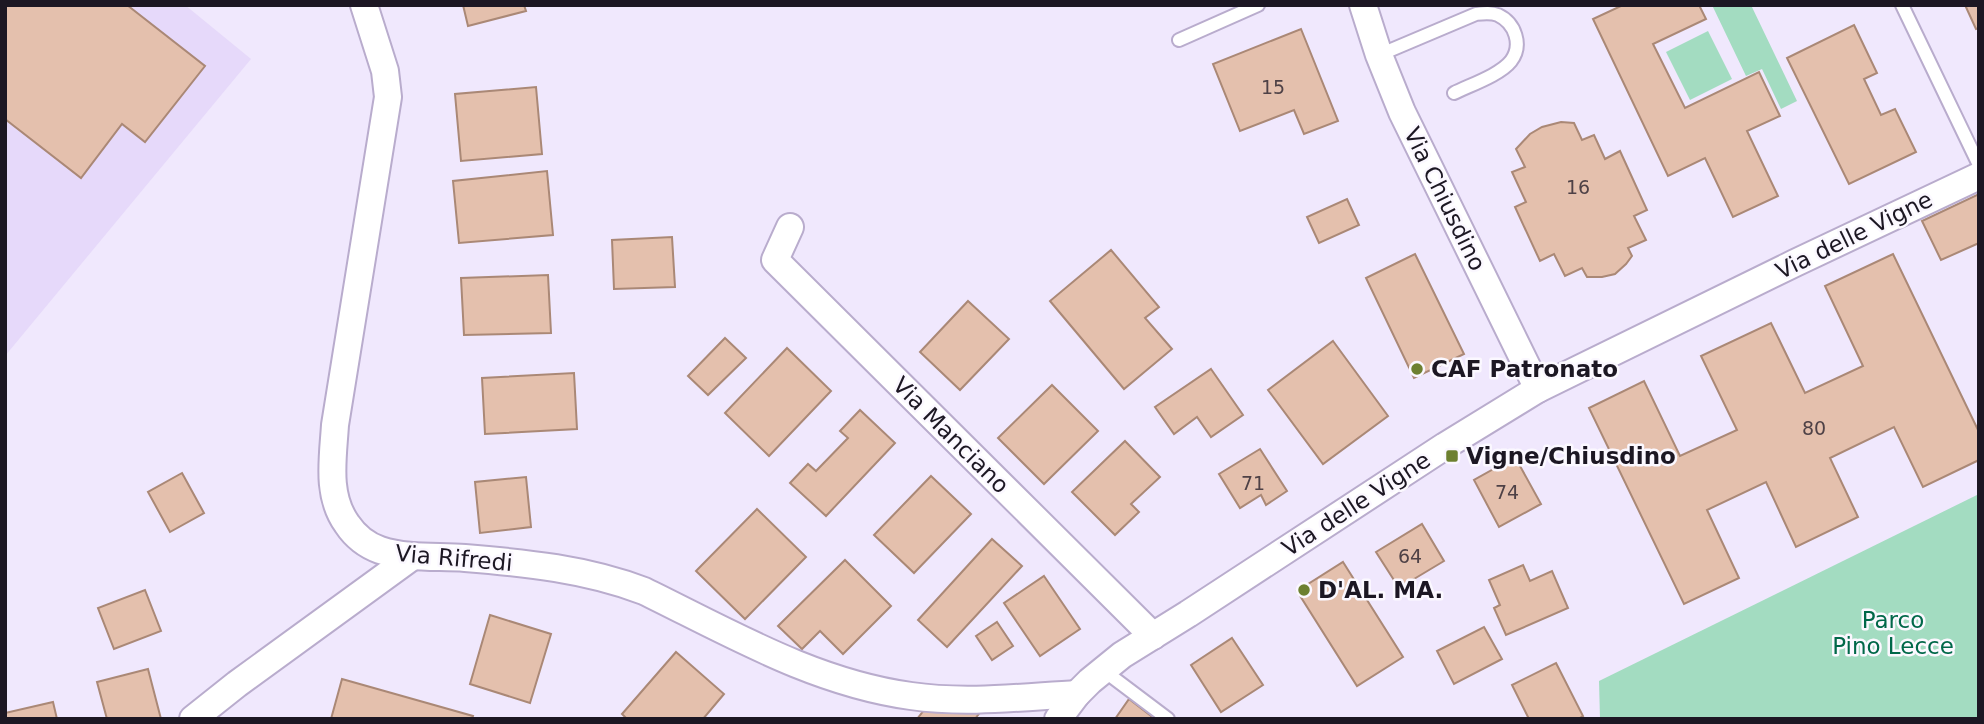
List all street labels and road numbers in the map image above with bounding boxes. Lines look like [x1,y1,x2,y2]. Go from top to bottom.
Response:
street label: Via Chiusdino [1399,123,1491,275]
street label: Via delle Vigne [1771,186,1937,284]
street label: Via Manciano [888,372,1014,498]
street label: Via delle Vigne [1277,447,1435,561]
street label: Via Rifredi [394,540,514,576]

